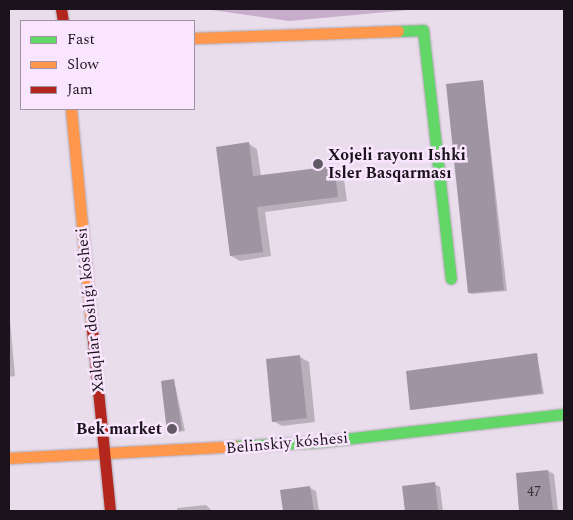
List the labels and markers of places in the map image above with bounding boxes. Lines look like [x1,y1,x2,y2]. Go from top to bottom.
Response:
place label: Xojeli rayonı Ishki Isler Basqarması [328,145,466,183]
marker: Xojeli rayonı Ishki Isler Basqarması [312,158,324,170]
place label: Bek market [76,419,162,439]
marker: Bek market [166,423,178,435]

